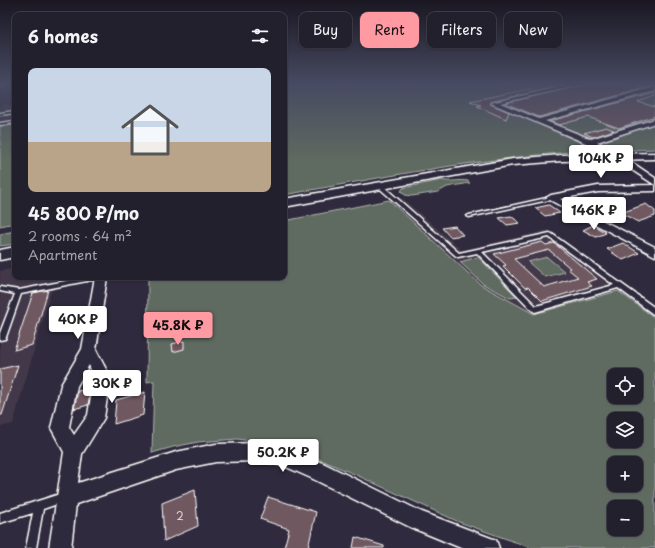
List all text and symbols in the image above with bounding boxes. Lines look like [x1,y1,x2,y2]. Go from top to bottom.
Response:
chip: Buy [299,12,352,48]
chip: Rent [360,12,419,48]
chip: Filters [427,12,496,48]
chip: New [504,12,562,48]
text: 6 homes [28,23,98,49]
icon: filters [249,25,271,47]
icon: home [114,94,186,166]
pin: 104K ₽ [568,145,634,179]
text: 104K ₽ [578,148,624,167]
pin: 146K ₽ [561,197,627,231]
text: 45 800 ₽/mo [28,200,139,226]
text: 146K ₽ [571,200,617,219]
text: 2 rooms · 64 m² [28,226,132,245]
text: Apartment [28,245,97,264]
pin: 40K ₽ [50,306,106,340]
text: 40K ₽ [58,309,98,328]
pin: 45.8K ₽ [141,312,215,346]
text: 45.8K ₽ [153,315,203,334]
map controls [607,368,643,536]
button: locate [607,368,643,404]
pin: 30K ₽ [84,370,140,404]
text: 30K ₽ [92,373,132,392]
button: layers [607,412,643,448]
pin: 50.2K ₽ [246,439,320,473]
text: 50.2K ₽ [257,442,309,461]
button: + [607,456,643,492]
button: − [607,500,643,536]
house number: 2 [176,507,184,524]

